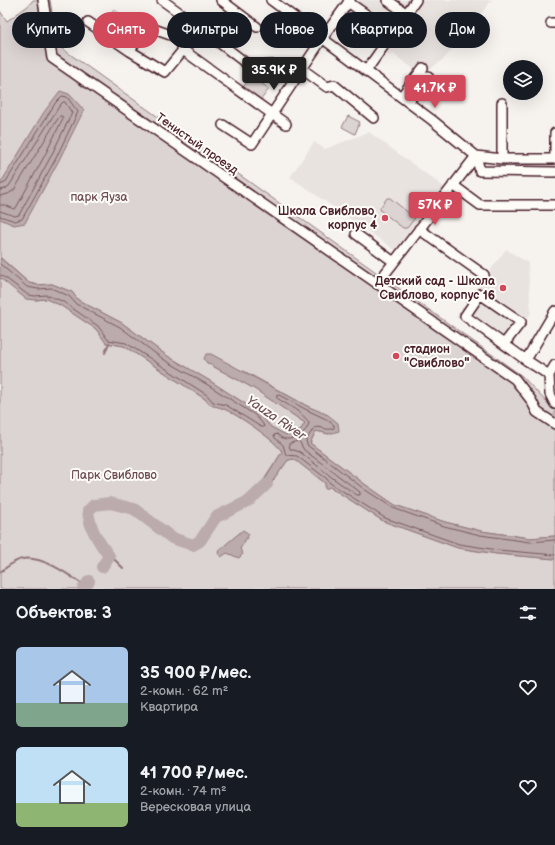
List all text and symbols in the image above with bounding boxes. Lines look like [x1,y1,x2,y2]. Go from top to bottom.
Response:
chip: Купить [12,12,85,48]
chip: Снять [93,12,159,48]
chip: Фильтры [167,12,252,48]
chip: Новое [260,12,328,48]
chip: Квартира [336,12,427,48]
chip: Дом [435,12,490,48]
pin: 35.9K ₽ [237,57,311,91]
map controls [503,60,543,100]
button: layers [503,60,543,100]
text: 35.9K ₽ [251,62,297,78]
pin: 41.7K ₽ [398,75,472,109]
text: 41.7K ₽ [414,80,456,96]
street label: Тенистый проезд [153,110,242,178]
park label: парк Яуза [70,190,128,205]
pin: 57K ₽ [407,192,463,226]
text: 57K ₽ [418,197,452,213]
place label: Школа Свиблово, корпус 4 [278,204,377,233]
marker: Школа Свиблово, корпус 4 [380,213,390,223]
place label: Детский сад - Школа Свиблово, корпус 16 [375,274,496,303]
marker: Детский сад - Школа Свиблово, корпус 16 [498,283,508,293]
place label: стадион "Свиблово" [404,342,469,371]
marker: стадион "Свиблово" [391,351,401,361]
water label: Yauza River [243,392,310,444]
park label: Парк Свиблово [71,468,157,483]
icon: filters [517,602,539,624]
text: Объектов: 3 [16,603,112,623]
icon: home [48,663,96,711]
text: 35 900 ₽/мес. [140,663,251,683]
icon: heart [517,676,539,698]
text: 2-комн. · 62 m² [140,683,228,699]
text: Квартира [140,699,198,715]
icon: home [48,763,96,811]
text: 41 700 ₽/мес. [140,763,248,783]
icon: heart [517,776,539,798]
text: 2-комн. · 74 m² [140,783,227,799]
text: Вересковая улица [140,799,251,815]

